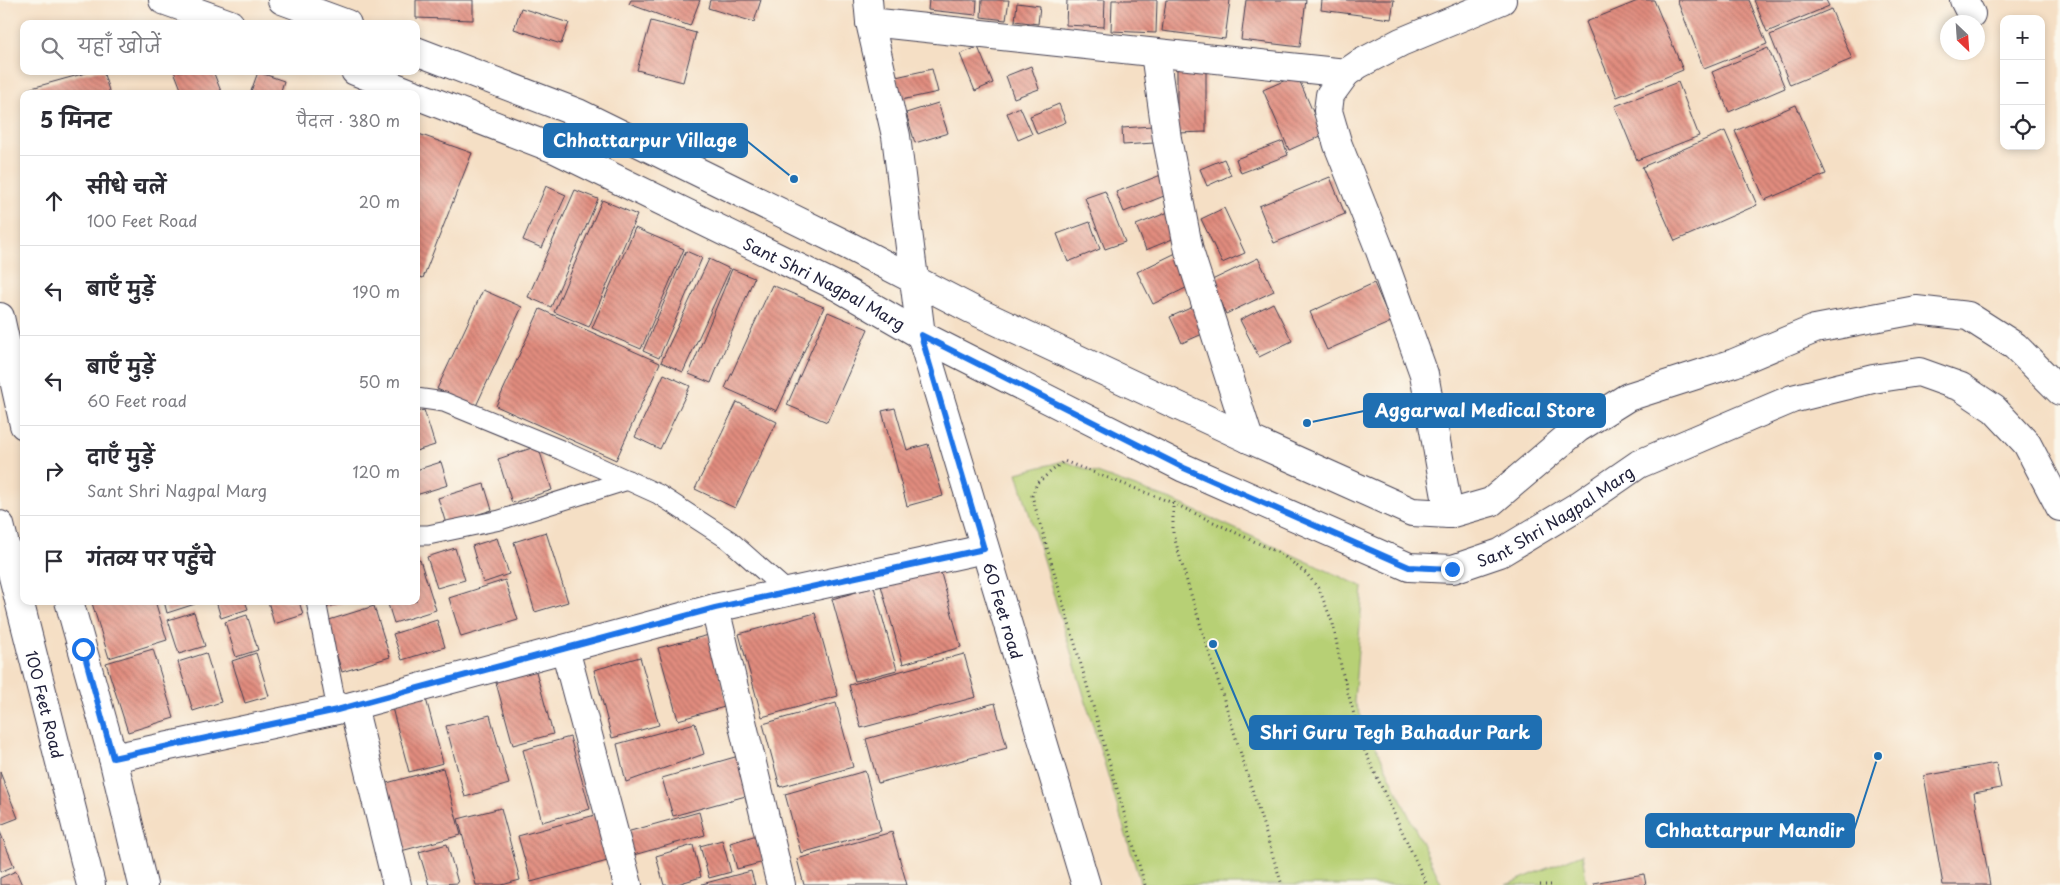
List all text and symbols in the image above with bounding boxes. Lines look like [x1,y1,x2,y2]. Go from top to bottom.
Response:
north arrow [1940,15,1985,60]
map controls [2000,15,2045,150]
button: + [2000,15,2045,60]
search box [20,20,420,75]
text: यहाँ खोजें [78,31,161,59]
icon: search [38,34,66,62]
button: − [2000,60,2045,105]
text: 5 मिनट [40,103,111,135]
button: locate [2000,105,2045,150]
text: पैदल · 380 m [296,108,400,132]
callout: Chhattarpur Village [544,124,747,157]
text: Chhattarpur Village [553,126,737,153]
text: सीधे चलें [87,172,166,200]
icon: ahead [40,187,68,215]
text: 20 m [359,189,400,213]
text: 100 Feet Road [87,208,197,232]
street label: Sant Shri Nagpal Marg [739,231,910,335]
text: बाएँ मुड़ें [87,274,155,302]
icon: left [40,277,68,305]
text: 190 m [352,279,400,303]
text: बाएँ मुड़ें [87,352,155,380]
icon: left [40,367,68,395]
text: 50 m [359,369,400,393]
text: 60 Feet road [87,388,187,412]
callout: Aggarwal Medical Store [1364,394,1605,427]
text: Aggarwal Medical Store [1374,396,1595,423]
text: दाएँ मुड़ें [87,442,154,470]
icon: right [40,457,68,485]
text: 120 m [353,459,400,483]
street label: Sant Shri Nagpal Marg [1473,459,1638,572]
text: Sant Shri Nagpal Marg [87,478,267,502]
text: गंतव्य पर पहुँचे [87,544,215,572]
icon: arrive [40,547,68,575]
route end [1441,558,1464,581]
street label: 60 Feet road [978,559,1029,662]
route start [72,638,95,661]
street label: 100 Feet Road [20,648,71,761]
callout: Shri Guru Tegh Bahadur Park [1250,716,1541,749]
text: Shri Guru Tegh Bahadur Park [1260,718,1530,745]
callout: Chhattarpur Mandir [1646,814,1854,847]
text: Chhattarpur Mandir [1656,816,1845,843]

